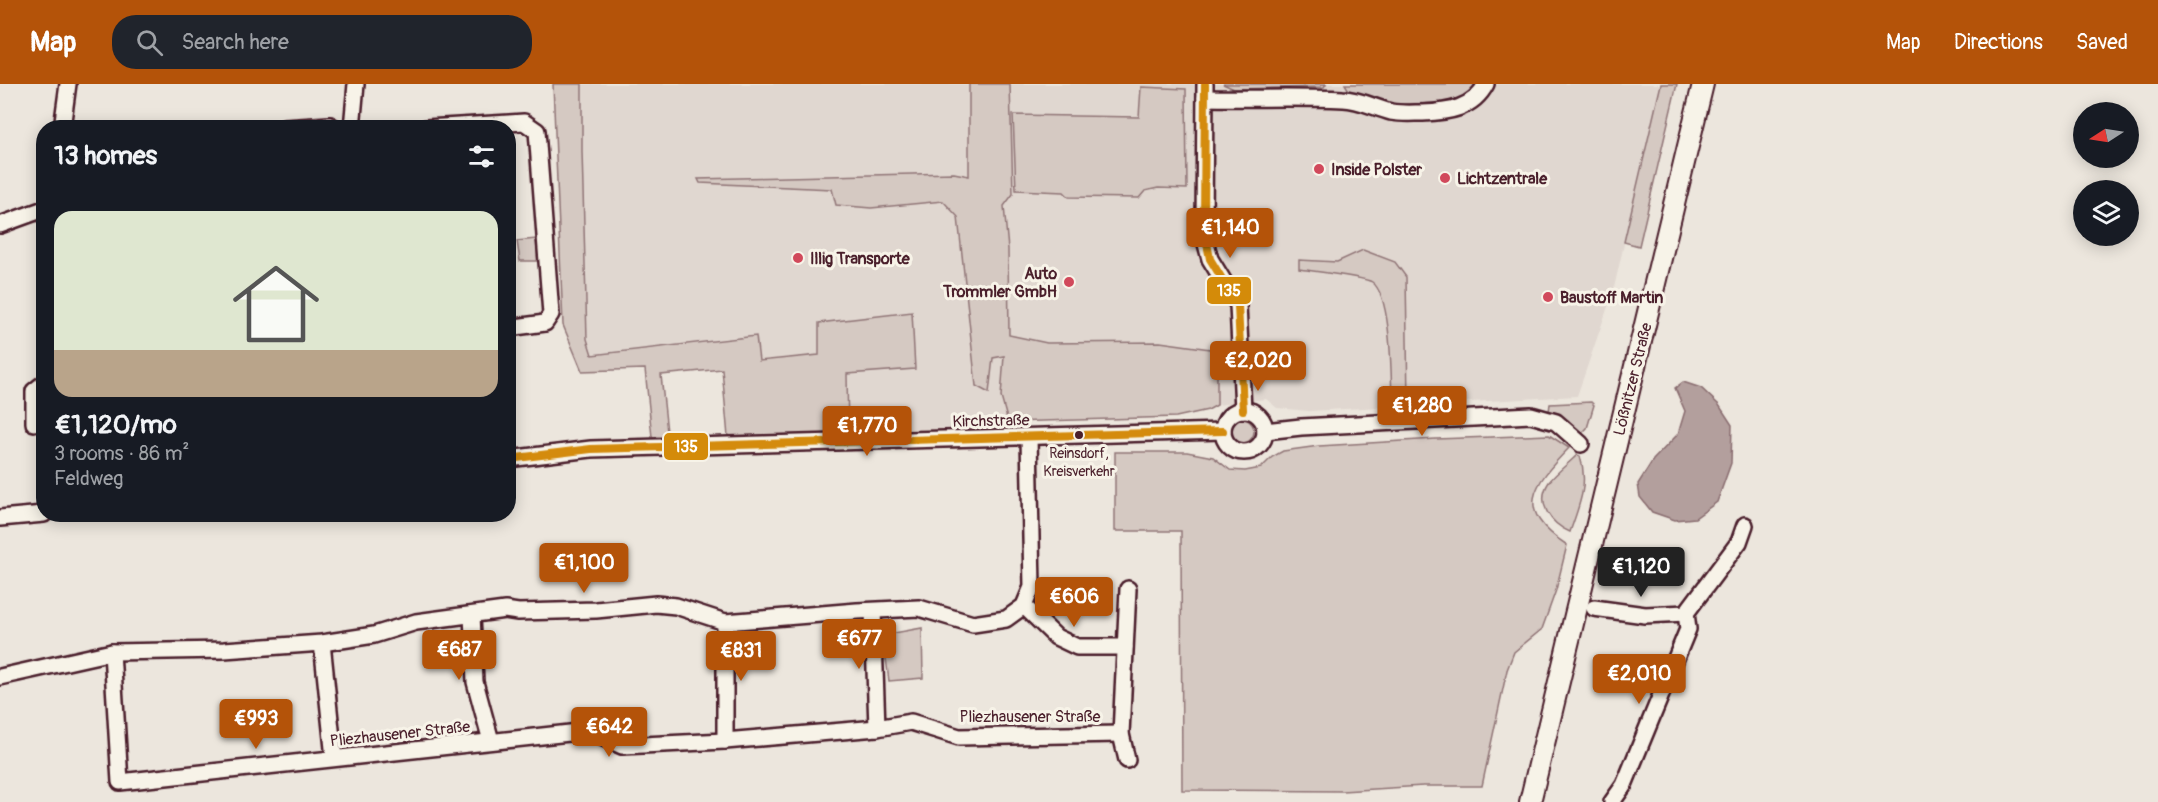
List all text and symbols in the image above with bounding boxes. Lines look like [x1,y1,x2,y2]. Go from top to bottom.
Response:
search box [112,15,532,69]
text: Map [30,25,76,60]
icon: search [133,26,166,59]
text: Search here [181,28,289,56]
text: Map [1886,29,1921,56]
text: Directions [1954,29,2043,56]
text: Saved [2076,29,2128,56]
north arrow [2073,102,2139,168]
map controls [2073,102,2139,246]
text: 13 homes [54,140,157,172]
icon: filters [465,140,498,173]
place label: Inside Polster [1331,160,1422,180]
marker: Inside Polster [1312,162,1326,176]
place label: Lichtzentrale [1457,169,1548,189]
marker: Lichtzentrale [1438,171,1452,185]
button: layers [2073,180,2139,246]
pin: €1,140 [1181,208,1279,259]
text: €1,140 [1200,215,1260,240]
place label: Illig Transporte [810,249,911,269]
icon: home [222,250,330,358]
marker: Illig Transporte [791,251,805,265]
place label: Auto Trommler GmbH [942,264,1057,302]
marker: Auto Trommler GmbH [1062,275,1076,289]
line badge: 135 [1206,276,1252,305]
text: 135 [1217,281,1241,301]
place label: Baustoff Martin [1560,288,1663,308]
marker: Baustoff Martin [1541,290,1555,304]
street label: Lößnitzer Straße [1609,321,1657,438]
pin: €2,020 [1209,341,1307,392]
text: €2,020 [1224,348,1292,373]
pin: €1,280 [1373,386,1471,437]
text: €1,280 [1391,393,1453,418]
pin: €1,770 [818,406,916,457]
text: €1,120/mo [54,409,177,441]
street label: Kirchstraße [952,410,1030,432]
text: €1,770 [837,413,897,438]
marker: Reinsdorf, Kreisverkehr [1073,429,1085,441]
line badge: 135 [663,432,709,461]
text: 135 [674,437,698,457]
text: 3 rooms · 86 m² [54,441,189,466]
place label: Reinsdorf, Kreisverkehr [1043,445,1115,480]
text: Feldweg [54,466,123,491]
pin: €1,100 [535,543,633,594]
pin: €1,120 [1592,547,1690,598]
text: €1,100 [553,550,615,575]
text: €1,120 [1612,554,1670,579]
pin: €606 [1038,577,1110,628]
text: €606 [1049,584,1099,609]
pin: €677 [823,619,895,670]
text: €677 [836,626,882,651]
pin: €687 [423,630,495,681]
pin: €831 [705,631,777,682]
text: €687 [436,637,482,662]
text: €831 [720,638,762,663]
pin: €2,010 [1590,654,1688,705]
text: €2,010 [1607,661,1671,686]
pin: €993 [220,699,292,750]
text: €993 [234,706,278,731]
pin: €642 [573,707,645,758]
street label: Pliezhausener Straße [960,707,1100,727]
text: €642 [585,714,633,739]
street label: Pliezhausener Straße [329,717,471,751]

